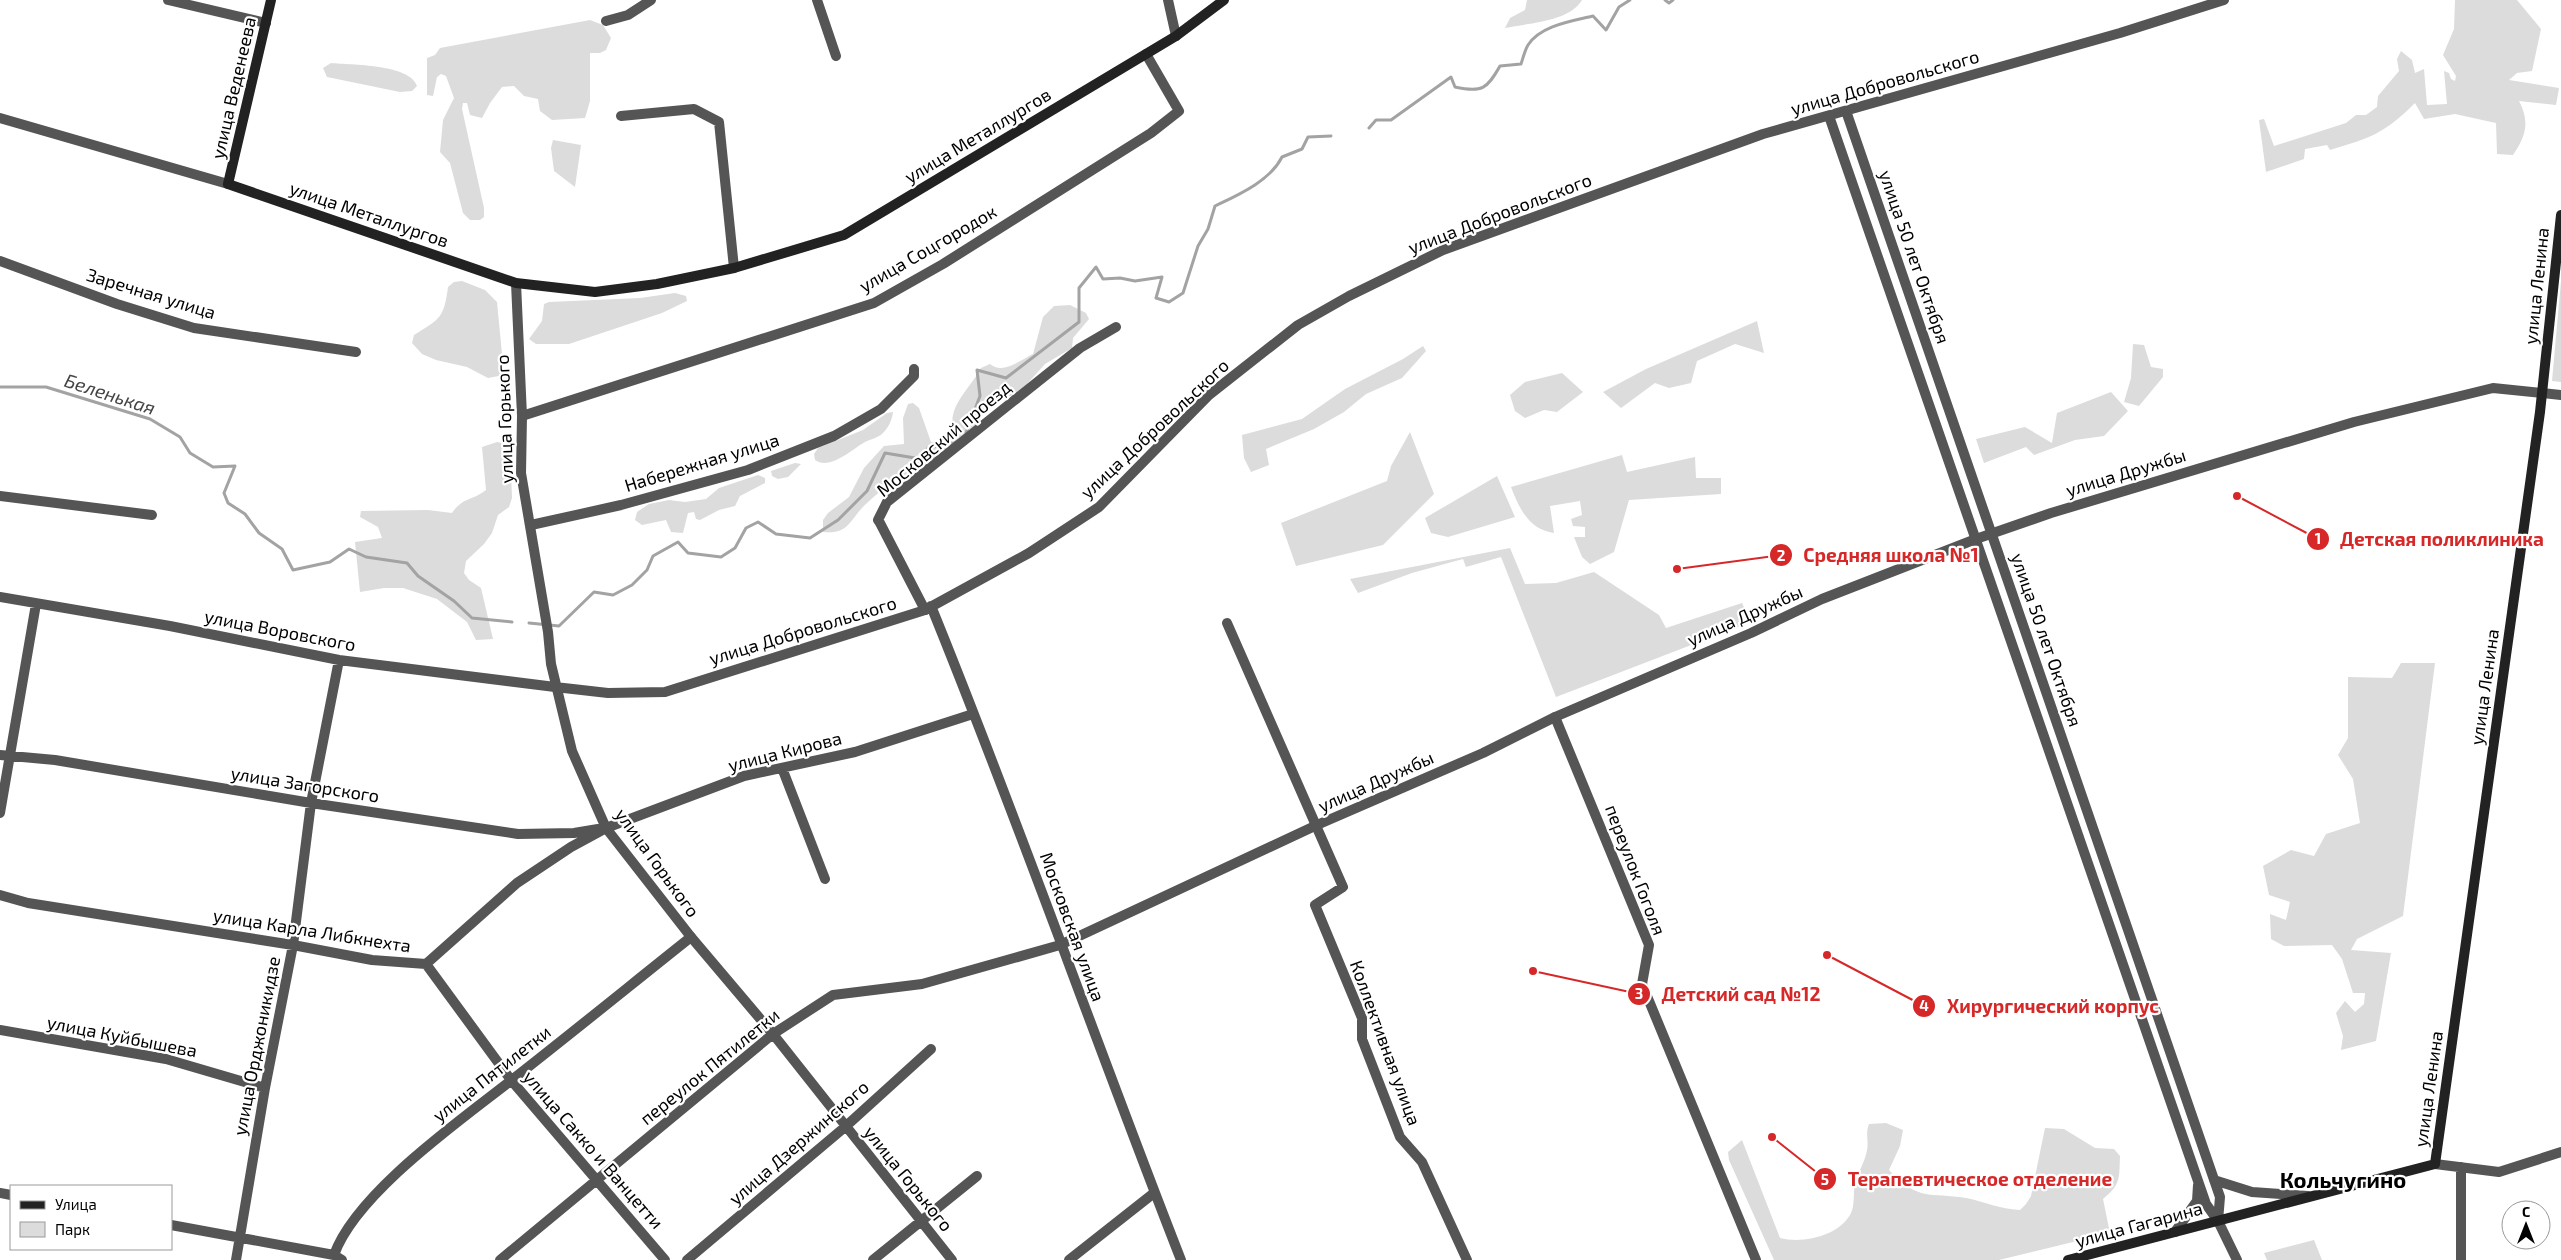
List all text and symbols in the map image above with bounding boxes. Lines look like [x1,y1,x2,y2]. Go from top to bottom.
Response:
street label: улица Веденеева [206,15,260,161]
street label: улица Добровольского [1788,45,1981,119]
street label: улица Металлургов [900,83,1055,188]
street label: улица 50 лет Октября [1875,167,1955,346]
street label: улица Добровольского [1405,168,1595,258]
street label: улица Металлургов [287,176,452,252]
street label: улица Соцгородок [855,200,1000,296]
street label: улица Ленина [2519,226,2553,345]
street label: Заречная улица [84,263,219,323]
street label: улица Горького [491,354,517,484]
street label: улица Добровольского [1076,354,1233,503]
water label: Беленькая [62,368,159,419]
street label: Московский проезд [872,376,1015,501]
street label: Набережная улица [622,428,782,496]
street label: улица Дружбы [2063,443,2188,501]
callout: Детская поликлиника [2305,522,2554,556]
text: Детская поликлиника [2340,527,2544,550]
text: 1 [2315,529,2321,547]
callout: Средняя школа №1 [1768,538,1989,572]
text: Средняя школа №1 [1803,543,1979,566]
text: 2 [1777,546,1786,564]
street label: улица 50 лет Октября [2007,550,2087,729]
street label: улица Дружбы [1683,580,1806,650]
street label: улица Добровольского [706,591,899,669]
street label: улица Воровского [203,605,358,655]
street label: улица Ленина [2465,627,2503,746]
street label: улица Кирова [726,726,844,776]
street label: улица Дружбы [1314,746,1437,816]
street label: улица Загорского [229,761,381,807]
street label: переулок Гоголя [1601,801,1671,938]
street label: улица Горького [611,804,705,921]
street label: Московская улица [1036,849,1110,1004]
street label: улица Карла Либкнехта [212,903,413,957]
street label: улица Орджоникидзе [228,954,284,1137]
street label: Коллективная улица [1346,957,1426,1128]
callout: Детский сад №12 [1626,977,1830,1011]
text: Детский сад №12 [1662,982,1820,1005]
text: 3 [1635,984,1643,1002]
callout: Хирургический корпус [1912,989,2169,1023]
text: Хирургический корпус [1947,994,2159,1017]
text: 4 [1919,996,1929,1014]
street label: переулок Пятилетки [635,1003,784,1129]
street label: улица Куйбышева [45,1011,199,1061]
street label: улица Пятилетки [428,1020,555,1126]
street label: улица Ленина [2409,1029,2447,1148]
street label: улица Сакко и Ванцетти [519,1066,668,1233]
street label: улица Дзержинского [724,1075,873,1209]
street label: улица Горького [860,1121,958,1235]
callout: Терапевтическое отделение [1813,1162,2122,1196]
district label: Кольчугино [2280,1166,2406,1192]
text: Терапевтическое отделение [1848,1167,2112,1190]
text: 5 [1821,1170,1829,1188]
legend [10,1185,172,1250]
text: Улица [55,1195,97,1213]
street label: улица Гагарина [2073,1196,2205,1252]
north arrow [2501,1200,2551,1250]
text: С [2522,1203,2530,1220]
text: Парк [55,1220,90,1238]

